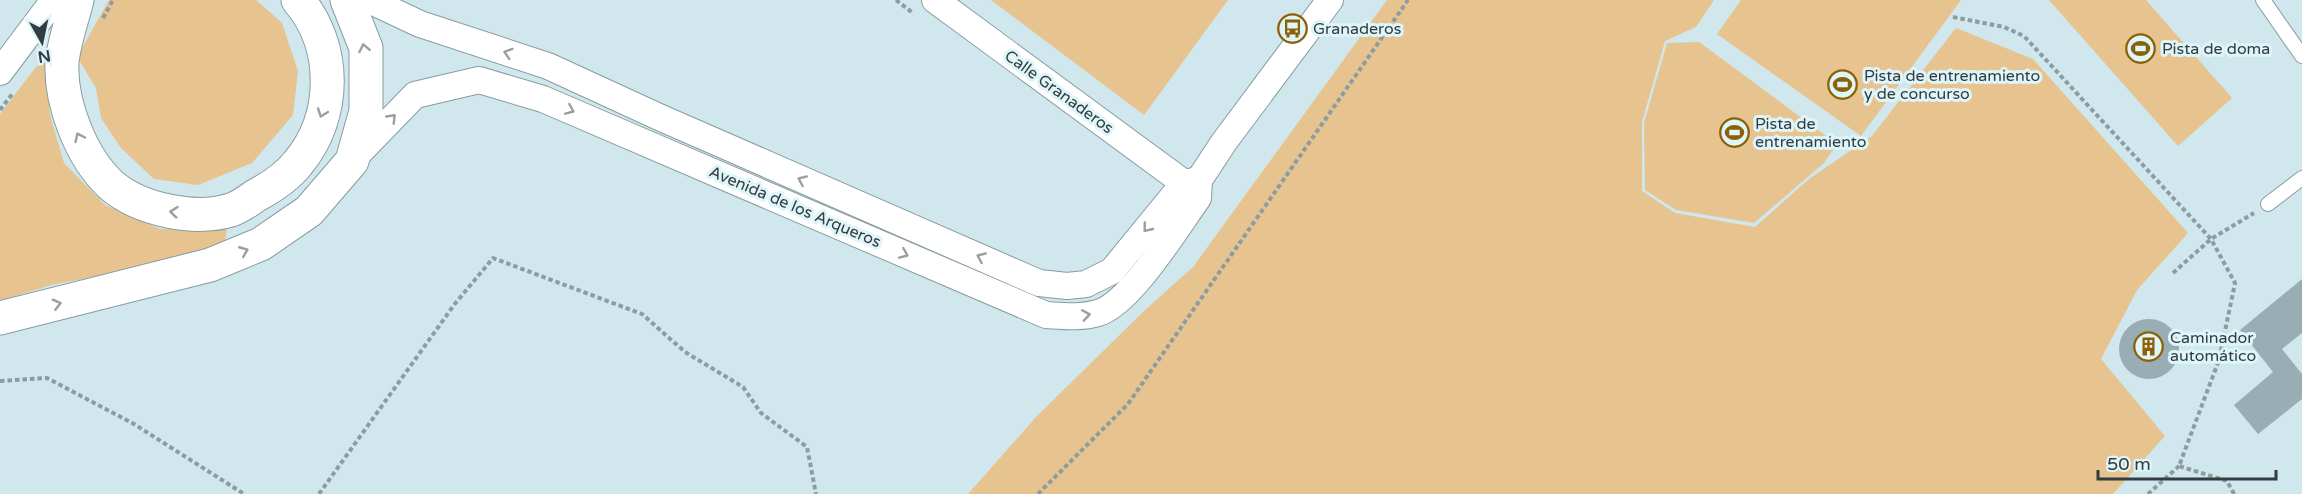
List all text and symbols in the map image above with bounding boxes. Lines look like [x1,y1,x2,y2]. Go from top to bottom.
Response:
north arrow [12,12,72,72]
bus stop icon: Granaderos [1276,13,1308,45]
place label: Granaderos [1313,19,1401,39]
sports icon: Pista de doma [2125,33,2157,65]
place label: Pista de doma [2162,39,2270,59]
one-way arrow [358,43,371,53]
text: N [36,45,52,67]
street label: Calle Granaderos [1001,46,1117,138]
one-way arrow [503,47,514,60]
place label: Pista de entrenamiento y de concurso [1864,66,2040,104]
sports icon: Pista de entrenamiento y de concurso [1827,69,1859,101]
one-way arrow [564,103,575,115]
one-way arrow [317,108,330,118]
place label: Pista de entrenamiento [1755,114,1866,152]
one-way arrow [385,115,396,126]
sports icon: Pista de entrenamiento [1718,117,1750,149]
one-way arrow [75,133,87,144]
street label: Avenida de los Arqueros [706,162,884,252]
one-way arrow [798,175,809,187]
one-way arrow [170,206,179,219]
one-way arrow [1143,221,1154,232]
one-way arrow [238,246,249,258]
one-way arrow [898,247,909,259]
one-way arrow [976,253,987,265]
one-way arrow [51,298,61,311]
one-way arrow [1081,309,1091,322]
place label: Caminador automático [2170,328,2256,366]
building icon: Caminador automático [2133,331,2165,363]
scale bar [2098,443,2276,481]
text: 50 m [2107,453,2151,475]

